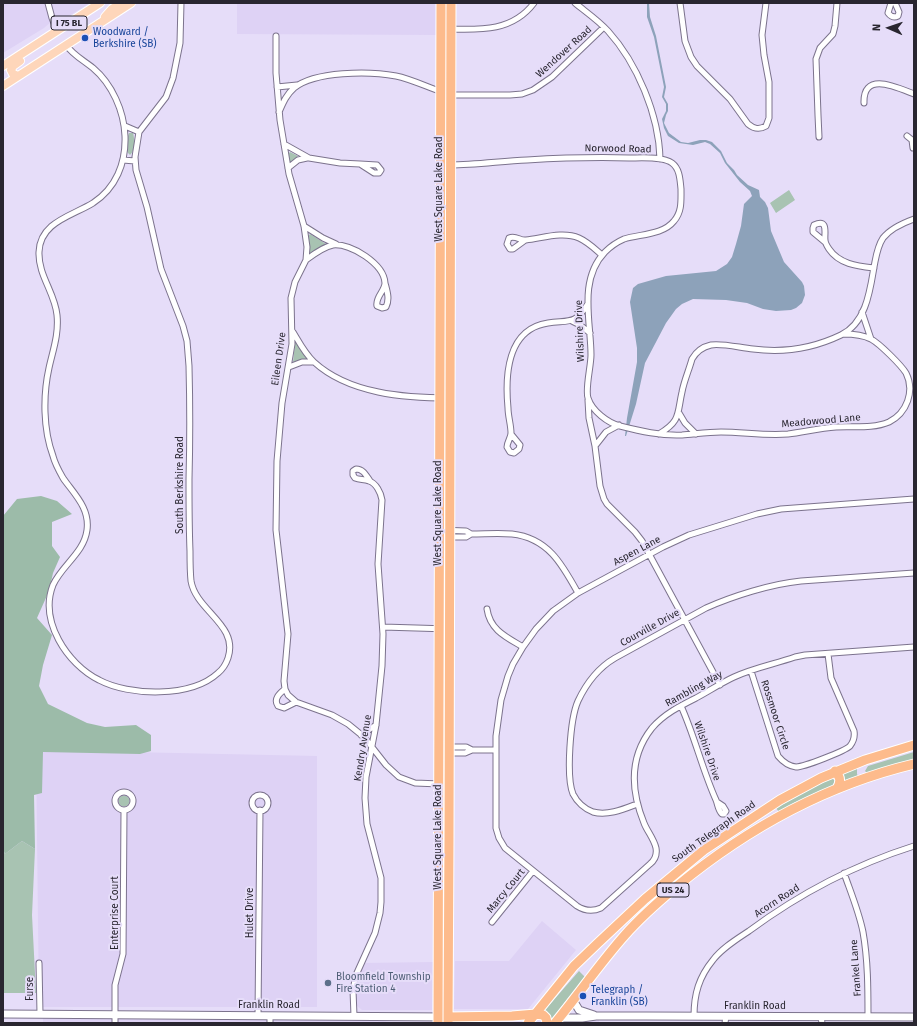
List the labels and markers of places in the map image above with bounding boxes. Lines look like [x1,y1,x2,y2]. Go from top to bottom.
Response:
place label: Woodward / Berkshire (SB) [93,26,156,50]
marker: Woodward / Berkshire (SB) [80,33,90,43]
place label: Bloomfield Township Fire Station 4 [336,971,431,994]
marker: Bloomfield Township Fire Station 4 [323,978,333,988]
place label: Telegraph / Franklin (SB) [591,984,648,1008]
marker: Telegraph / Franklin (SB) [578,991,588,1001]

